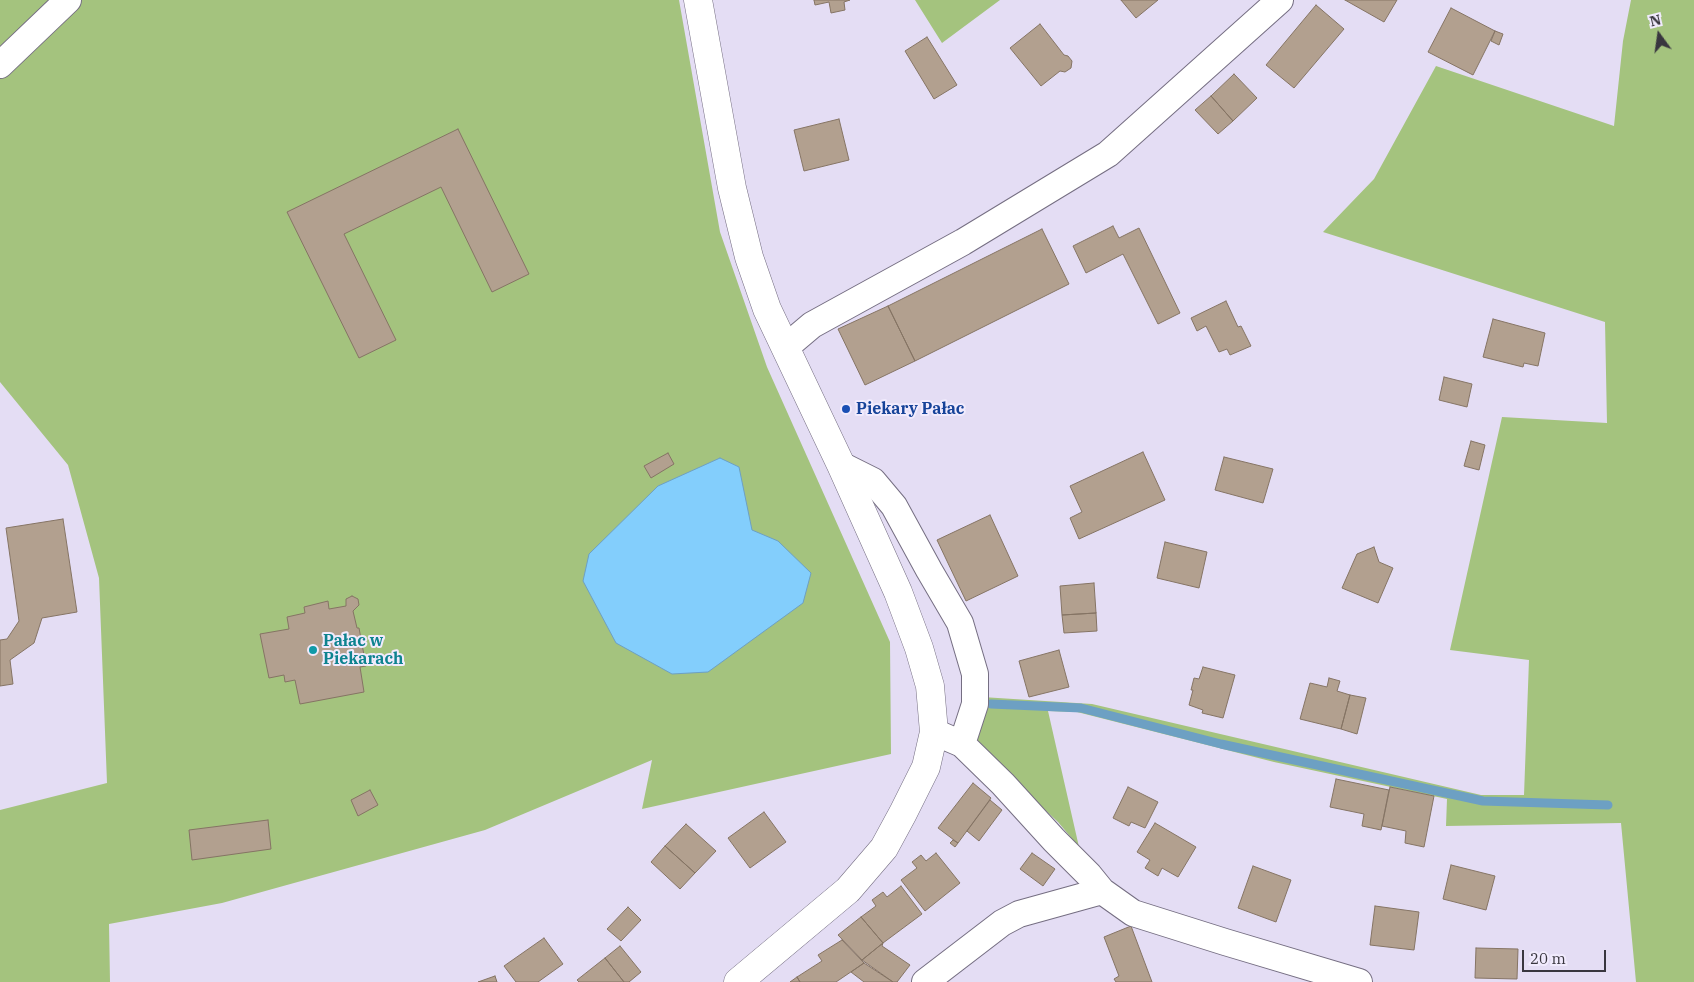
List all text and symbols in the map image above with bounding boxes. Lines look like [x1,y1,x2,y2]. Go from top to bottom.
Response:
north arrow [1634,10,1684,60]
text: N [1648,10,1663,31]
place label: Piekary Pałac [856,399,964,419]
marker: Piekary Pałac [840,403,852,415]
place label: Pałac w Piekarach [323,631,403,669]
marker: Pałac w Piekarach [307,644,319,656]
scale bar [1524,940,1608,972]
text: 20 m [1530,949,1566,968]

